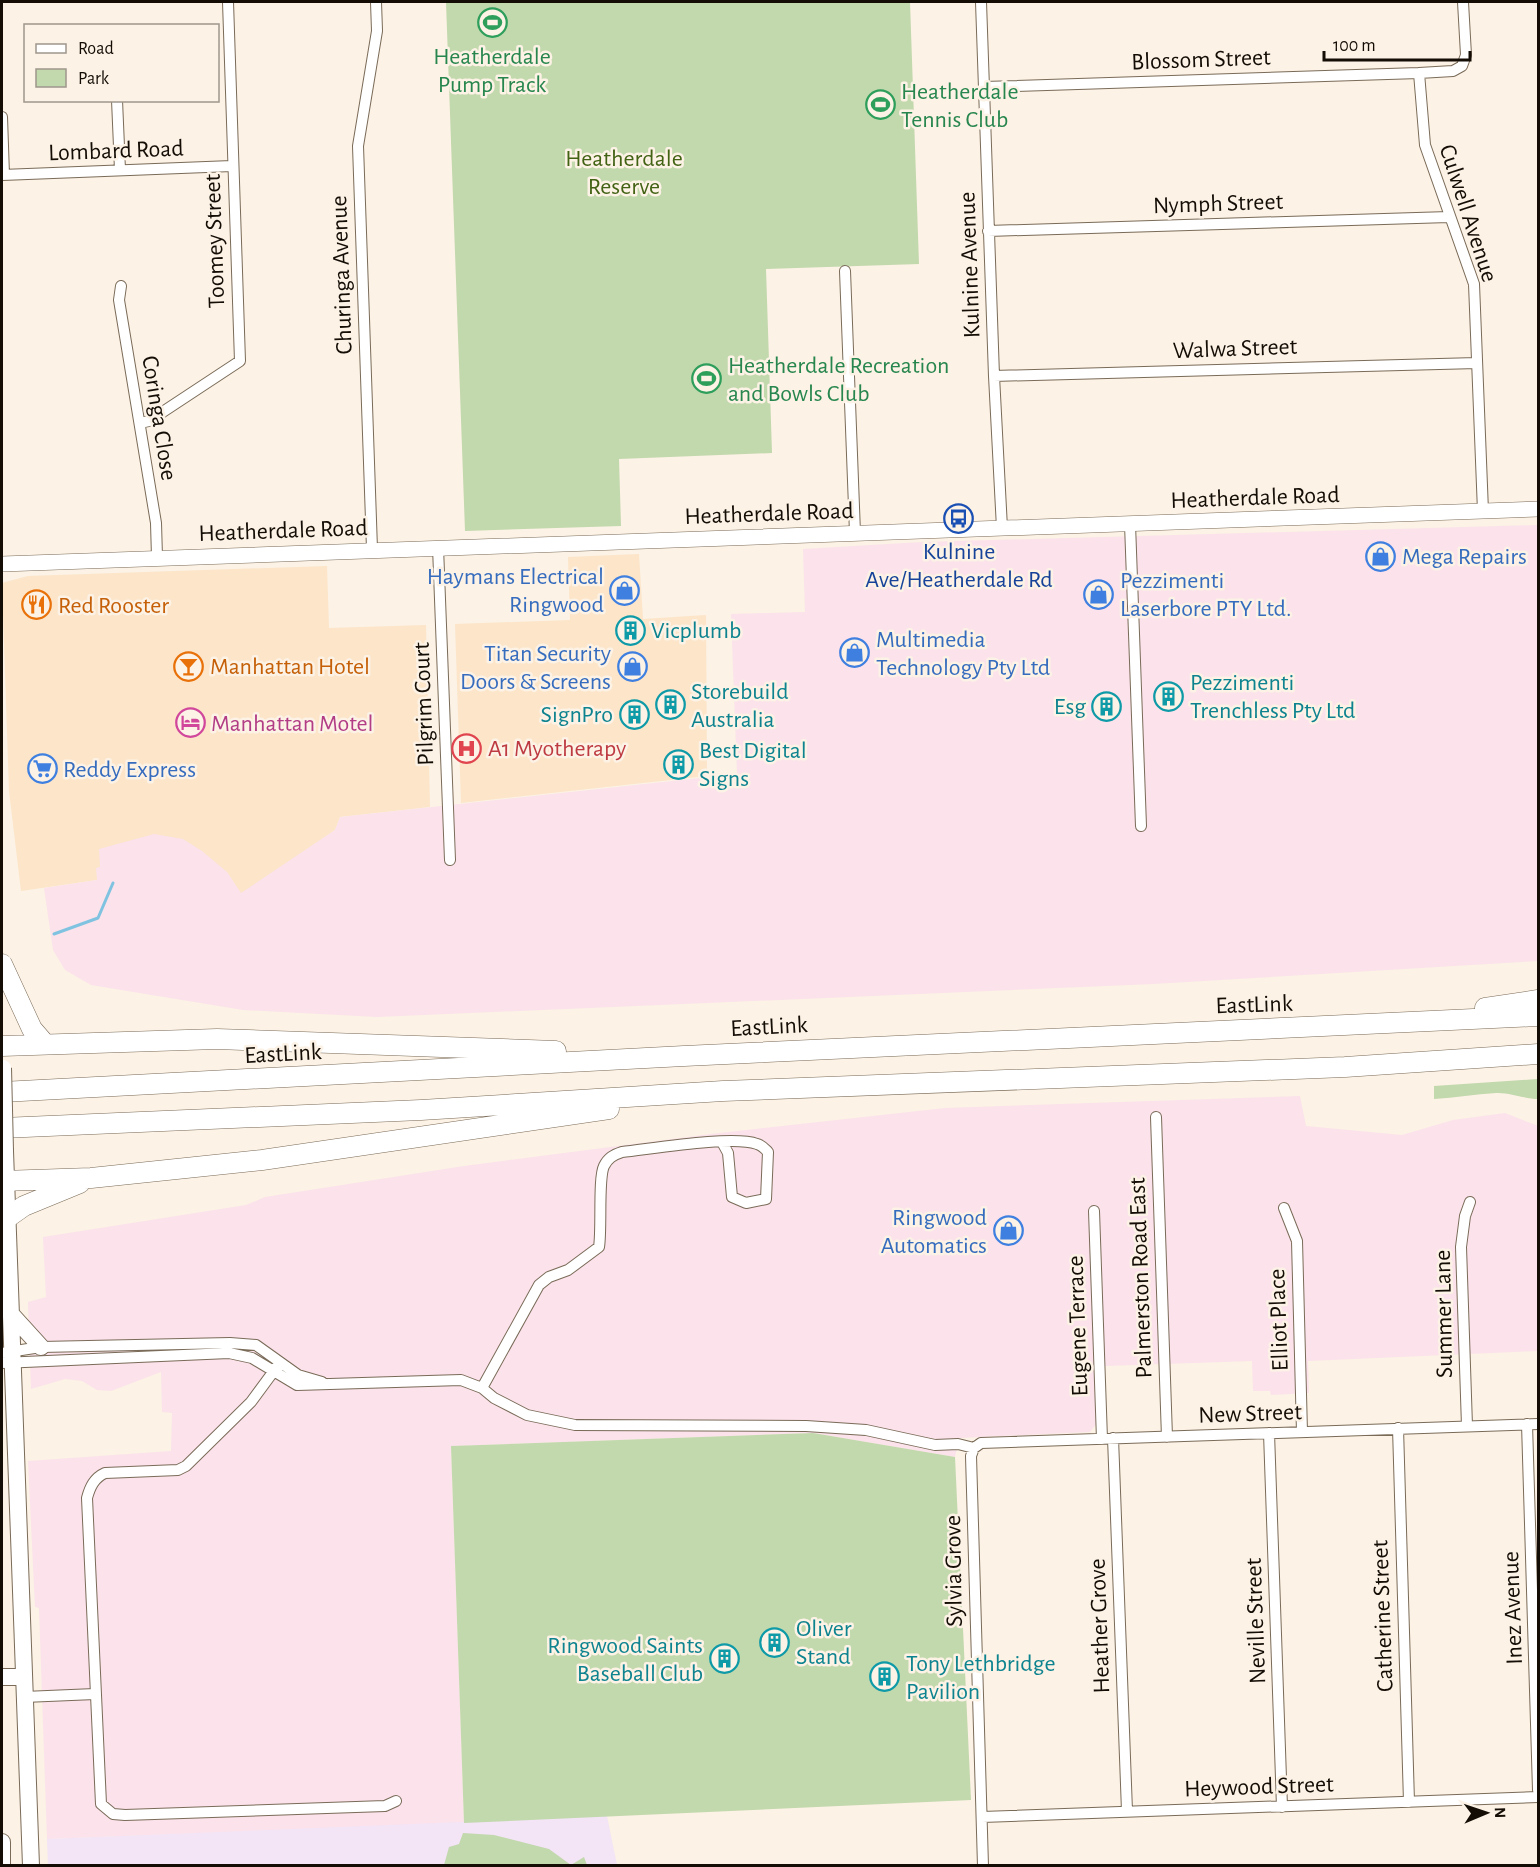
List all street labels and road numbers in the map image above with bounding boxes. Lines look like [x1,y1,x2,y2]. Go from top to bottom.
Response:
street label: Blossom Street [1131,46,1272,74]
street label: Lombard Road [48,137,184,165]
street label: Culwell Avenue [1435,142,1502,285]
street label: Toomey Street [201,173,229,309]
street label: Nymph Street [1153,190,1284,218]
street label: Kulnine Avenue [955,191,985,339]
street label: Churinga Avenue [327,195,357,355]
street label: Walwa Street [1172,335,1298,363]
street label: Coringa Close [137,354,181,482]
street label: Heatherdale Road [1170,483,1340,513]
street label: Heatherdale Road [684,499,854,529]
street label: Heatherdale Road [198,516,368,546]
street label: Pilgrim Court [410,641,438,766]
street label: EastLink [1215,992,1293,1018]
street label: EastLink [730,1013,808,1041]
street label: EastLink [244,1040,322,1068]
street label: Palmerston Road East [1125,1177,1157,1379]
street label: Summer Lane [1431,1250,1457,1378]
street label: Eugene Terrace [1064,1255,1092,1397]
street label: Elliot Place [1265,1268,1293,1372]
street label: New Street [1198,1400,1303,1428]
street label: Sylvia Grove [941,1515,967,1627]
street label: Catherine Street [1368,1539,1398,1692]
street label: Inez Avenue [1499,1551,1527,1665]
street label: Neville Street [1242,1557,1270,1685]
street label: Heather Grove [1086,1558,1114,1694]
street label: Heywood Street [1184,1772,1335,1802]

